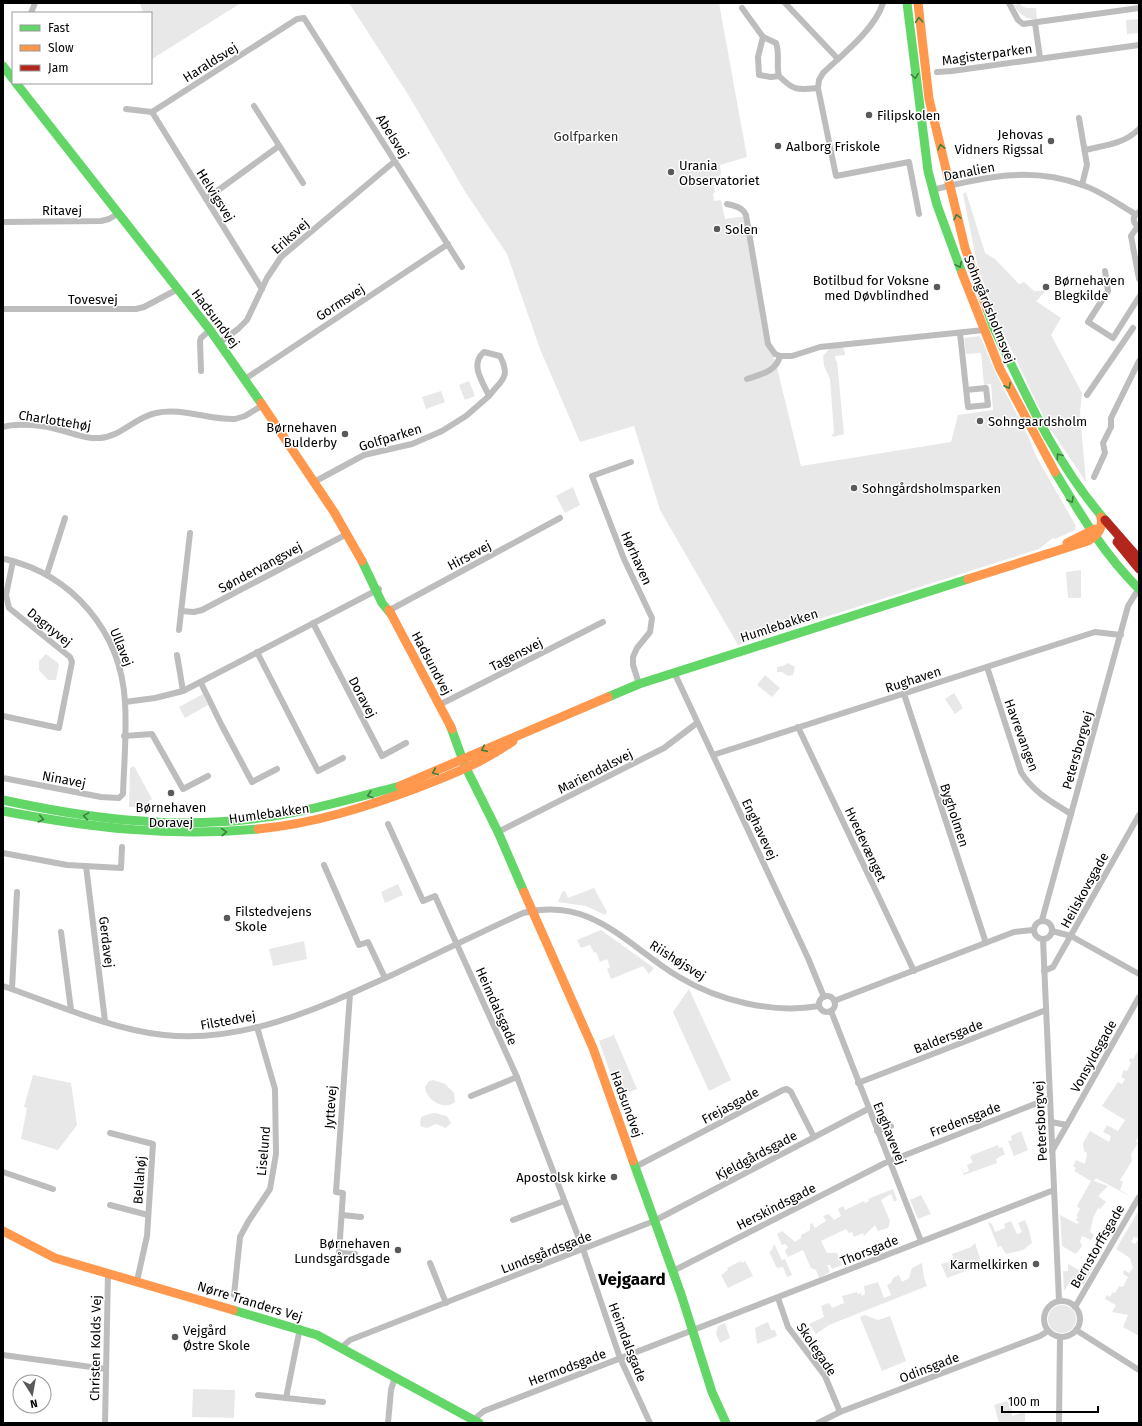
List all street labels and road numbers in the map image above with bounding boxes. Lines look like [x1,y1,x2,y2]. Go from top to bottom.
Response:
street label: Haraldsvej [180,40,240,85]
street label: Magisterparken [941,41,1033,68]
street label: Abelsvej [373,112,412,161]
street label: Danalien [942,159,996,184]
street label: Helvigsvej [194,166,238,224]
street label: Ritavej [42,203,82,218]
street label: Eriksvej [269,216,312,257]
street label: Sohngårdsholmsvej [961,253,1018,365]
street label: Gormsvej [313,281,367,324]
street label: Hadsundvej [189,286,243,351]
street label: Tovesvej [68,292,118,307]
street label: Charlottehøj [18,407,92,434]
street label: Golfparken [357,421,423,454]
street label: Hørhaven [618,529,655,587]
street label: Hirsevej [445,538,494,573]
street label: Søndervangsvej [216,539,305,596]
street label: Dagnyvej [24,605,75,650]
street label: Humlebakken [738,606,820,645]
street label: Ullavej [107,626,136,669]
street label: Hadsundvej [409,629,455,698]
street label: Tagensvej [487,635,545,674]
street label: Rughaven [883,663,943,696]
street label: Doravej [345,674,380,720]
street label: Havrevangen [1001,697,1042,773]
street label: Petersborgvej [1059,709,1096,791]
street label: Mariendalsvej [555,746,635,797]
street label: Ninavej [41,768,87,791]
street label: Bygholmen [937,781,972,849]
street label: Enghavevej [739,796,780,862]
street label: Humlebakken [228,800,310,827]
street label: Hvedevænget [842,805,889,884]
street label: Heilskovsgade [1057,850,1111,931]
street label: Gerdavej [96,916,117,969]
street label: Riishøjsvej [647,937,708,983]
street label: Heimdalsgade [473,965,520,1048]
street label: Filstedvej [199,1008,257,1033]
street label: Baldersgade [912,1016,985,1057]
street label: Vonsyldsgade [1067,1017,1119,1095]
street label: Hadsundvej [608,1069,646,1140]
street label: Petersborgvej [1031,1080,1050,1162]
street label: Frejasgade [699,1084,761,1127]
street label: Jyttevej [321,1085,340,1129]
street label: Fredensgade [928,1099,1003,1140]
street label: Enghavevej [870,1100,909,1167]
street label: Liselund [254,1125,273,1177]
street label: Kjeldgårdsgade [713,1128,800,1183]
street label: Bellahøj [130,1155,149,1205]
street label: Herskindsgade [734,1180,818,1233]
street label: Bernstorffsgade [1067,1202,1127,1291]
street label: Lundsgårdsgade [499,1228,594,1277]
street label: Thorsgade [838,1232,900,1269]
street label: Nørre Tranders Vej [196,1278,304,1325]
street label: Christen Kolds Vej [87,1295,104,1401]
street label: Heimdalsgade [606,1300,650,1384]
street label: Skolegade [793,1320,840,1379]
street label: Hermodsgade [526,1346,608,1389]
street label: Odinsgade [897,1349,961,1386]

